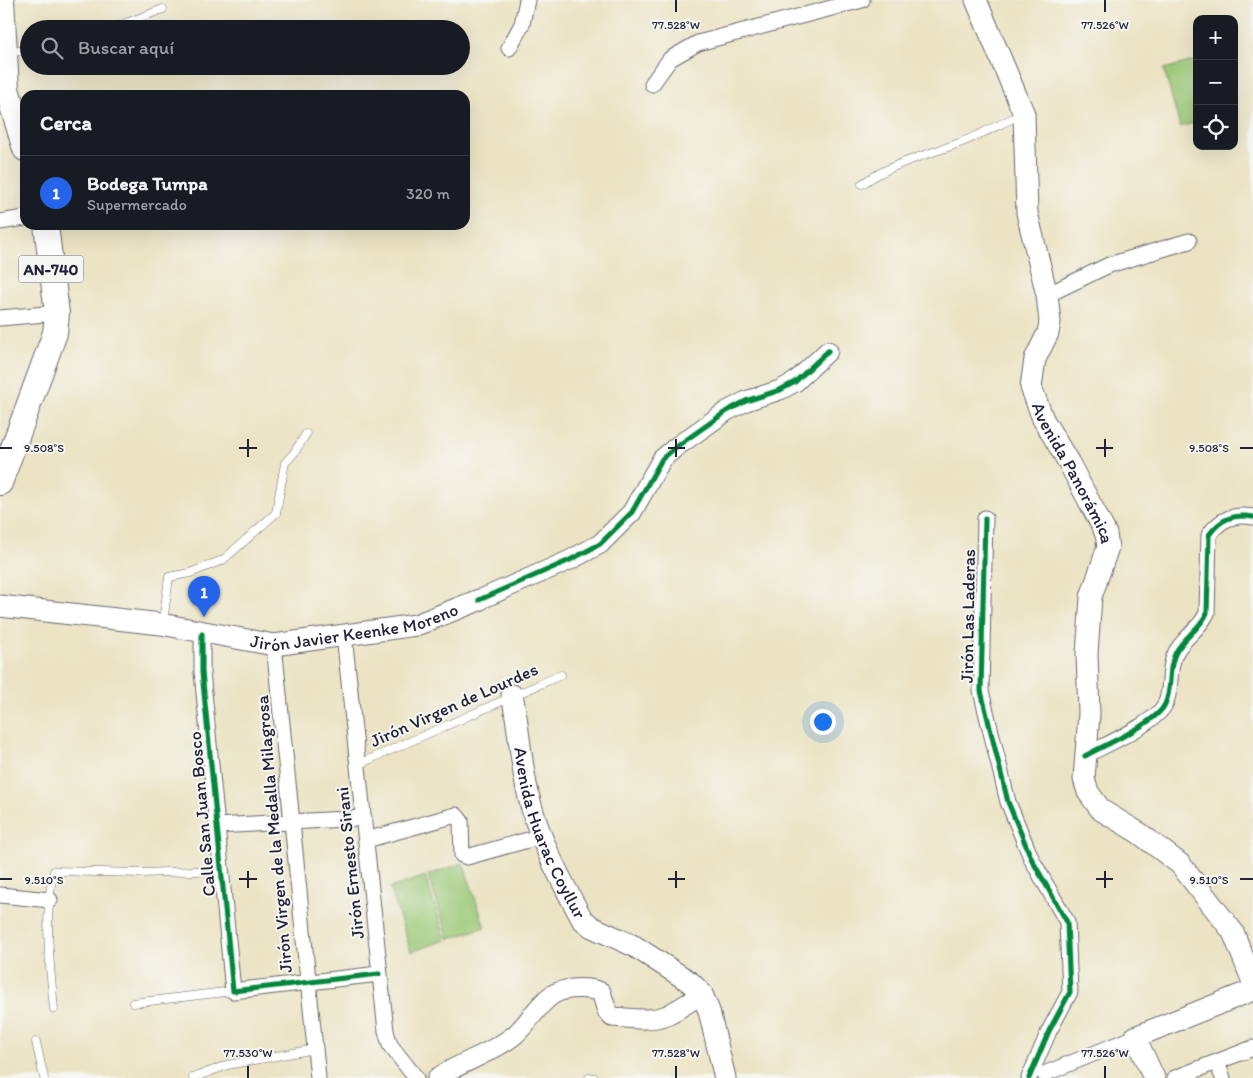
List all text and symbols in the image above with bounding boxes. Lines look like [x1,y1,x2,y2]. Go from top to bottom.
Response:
map controls [1193,15,1238,150]
button: + [1193,15,1238,60]
text: 77.528°W [652,18,700,32]
text: 77.526°W [1081,18,1129,32]
search box [20,20,470,75]
icon: search [38,34,66,62]
text: Buscar aquí [78,36,174,59]
button: − [1193,60,1238,105]
button: locate [1193,105,1238,150]
text: Cerca [40,110,92,135]
text: Bodega Tumpa [87,172,208,195]
text: 1 [52,184,60,203]
text: 320 m [406,184,450,203]
text: Supermercado [87,195,187,214]
road number: AN-740 [18,255,84,282]
street label: Avenida Panorámica [1027,399,1118,546]
text: 9.508°S [24,441,64,455]
text: 9.508°S [1189,441,1229,455]
street label: Jirón Las Laderas [956,549,980,683]
pin: 1 [188,576,220,617]
street label: Jirón Javier Keenke Moreno [249,598,461,656]
street label: Jirón Virgen de Lourdes [367,658,541,752]
street label: Jirón Virgen de la Medalla Milagrosa [251,694,297,974]
your location [810,709,836,735]
street label: Calle San Juan Bosco [184,730,220,898]
street label: Avenida Huarac Coyllur [509,746,591,923]
street label: Jirón Ernesto Sirani [331,786,369,940]
text: 9.510°S [25,873,64,887]
text: 9.510°S [1190,873,1229,887]
text: 77.530°W [224,1046,272,1060]
text: 77.528°W [652,1046,700,1060]
text: 77.526°W [1081,1046,1129,1060]

